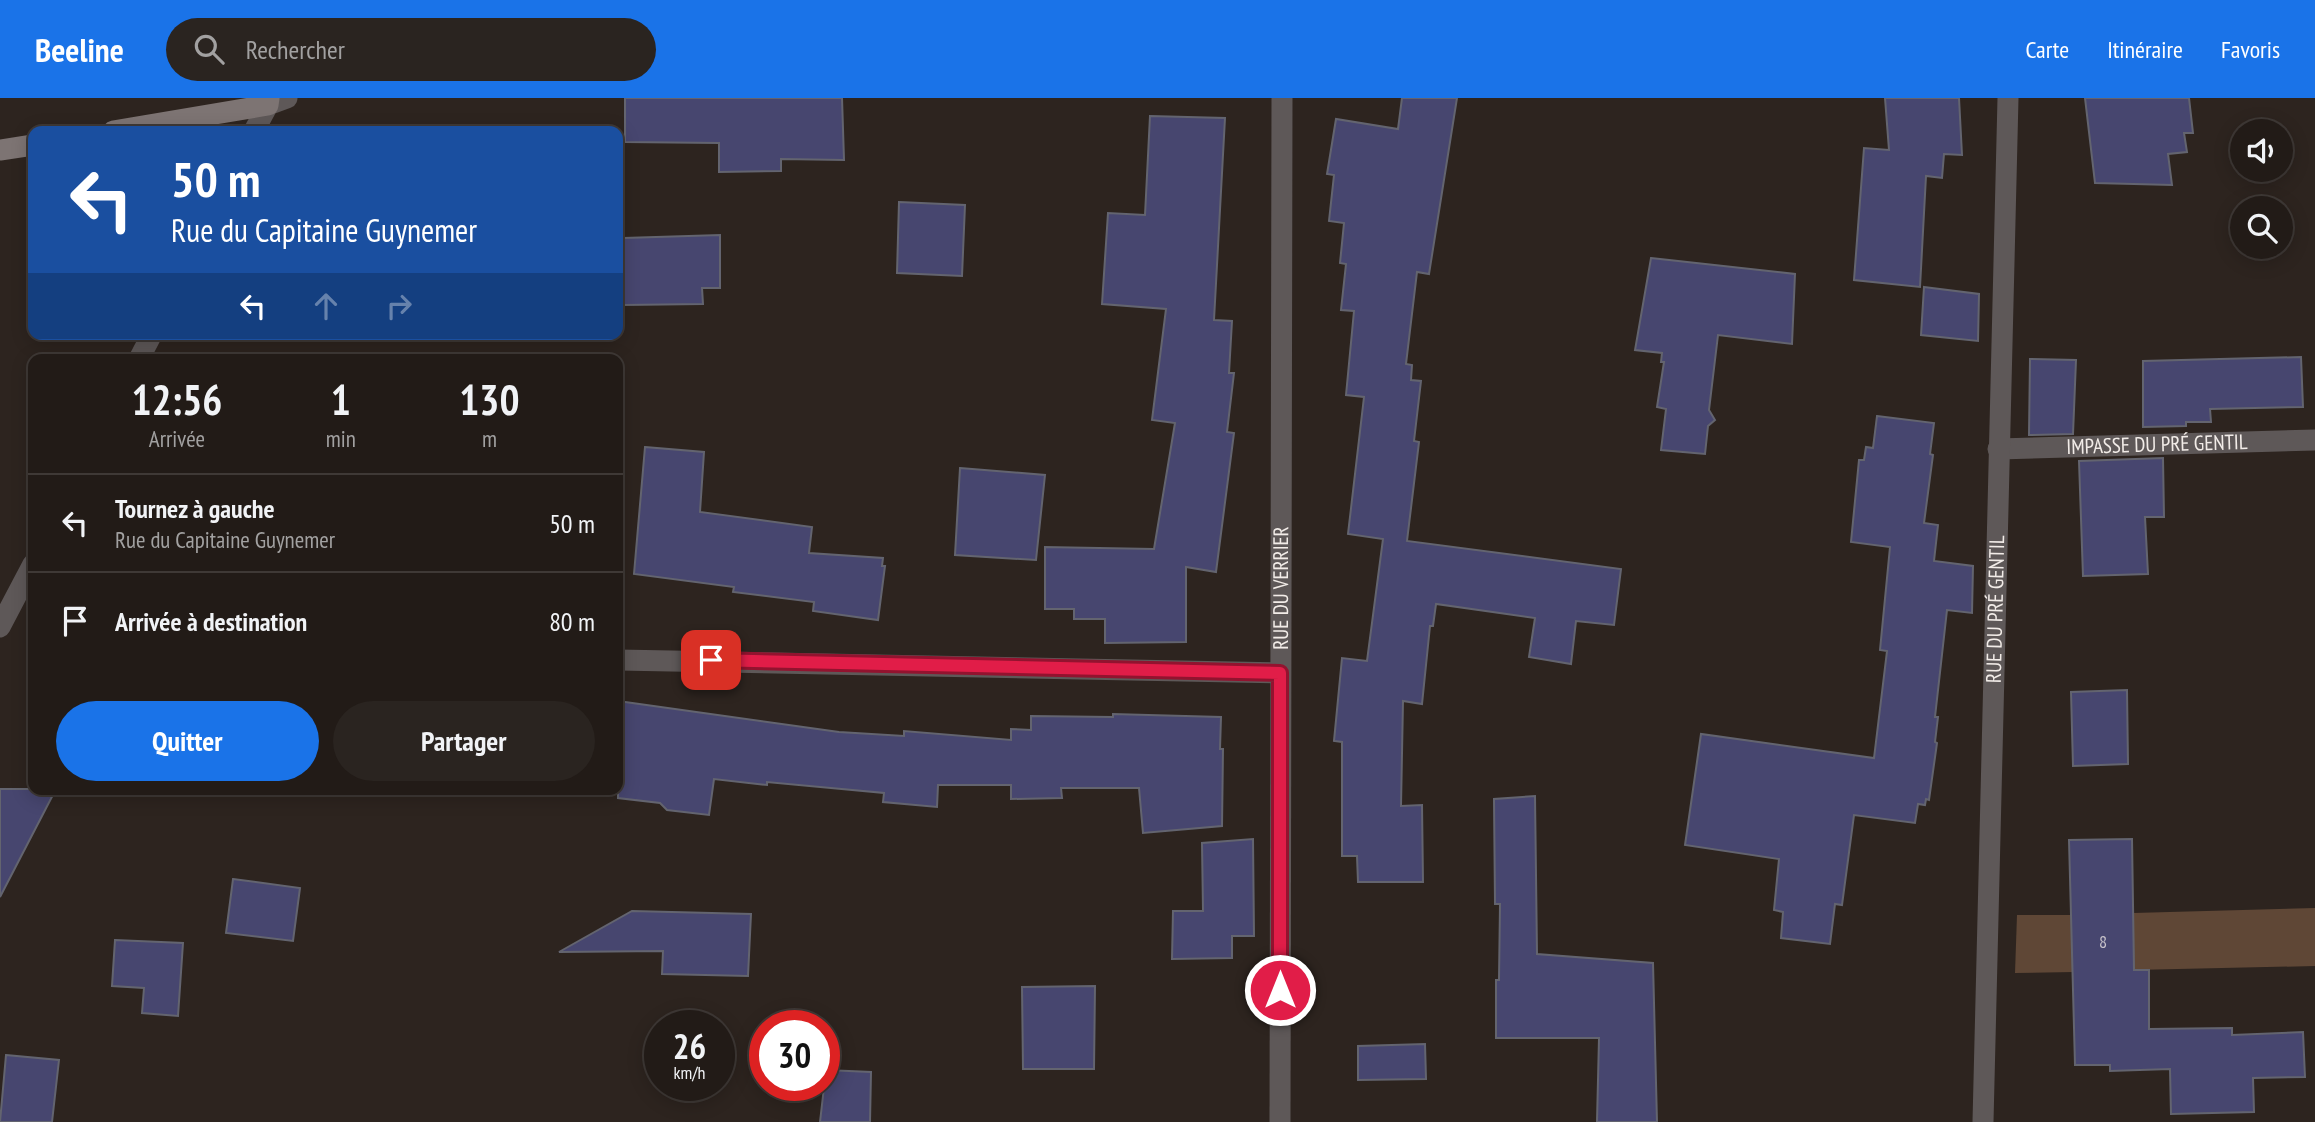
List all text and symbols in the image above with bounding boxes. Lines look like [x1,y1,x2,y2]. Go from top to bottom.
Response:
search box [166,18,656,81]
text: Beeline [35,28,124,71]
icon: search [190,30,228,68]
text: Rechercher [246,33,345,66]
text: Carte [2025,34,2069,65]
text: Itinéraire [2107,34,2183,65]
text: Favoris [2221,34,2280,65]
map controls [2230,119,2293,259]
button: sound [2230,119,2293,182]
text: 50 m [171,147,260,211]
icon: left [56,154,147,245]
button: search [2230,196,2293,259]
text: Rue du Capitaine Guynemer [171,209,477,251]
icon: left [234,287,272,325]
icon: ahead [307,287,345,325]
icon: right [380,287,418,325]
text: 12:56 [131,372,222,427]
text: 1 [331,372,351,427]
text: 130 [459,372,520,427]
text: Arrivée [149,424,205,453]
text: min [326,424,356,453]
text: m [482,424,497,453]
street label: IMPASSE DU PRÉ GENTIL [2066,428,2248,460]
text: Tournez à gauche [115,492,275,525]
icon: left [56,504,94,542]
text: 50 m [549,507,595,540]
text: Rue du Capitaine Guynemer [115,525,335,554]
street label: RUE DU VERRIER [1267,526,1294,650]
street label: RUE DU PRÉ GENTIL [1980,535,2010,683]
icon: arrive [56,602,94,640]
text: Arrivée à destination [115,605,307,638]
text: 80 m [549,605,595,638]
pin [681,630,741,690]
icon: arrive [692,641,730,679]
button: Quitter [56,701,319,781]
button: Partager [333,701,595,781]
house number: 8 [2099,930,2107,953]
position arrow [1243,953,1317,1027]
speed limit sign: 30 [749,1010,840,1101]
text: 26 [673,1023,706,1069]
text: km/h [674,1061,705,1084]

